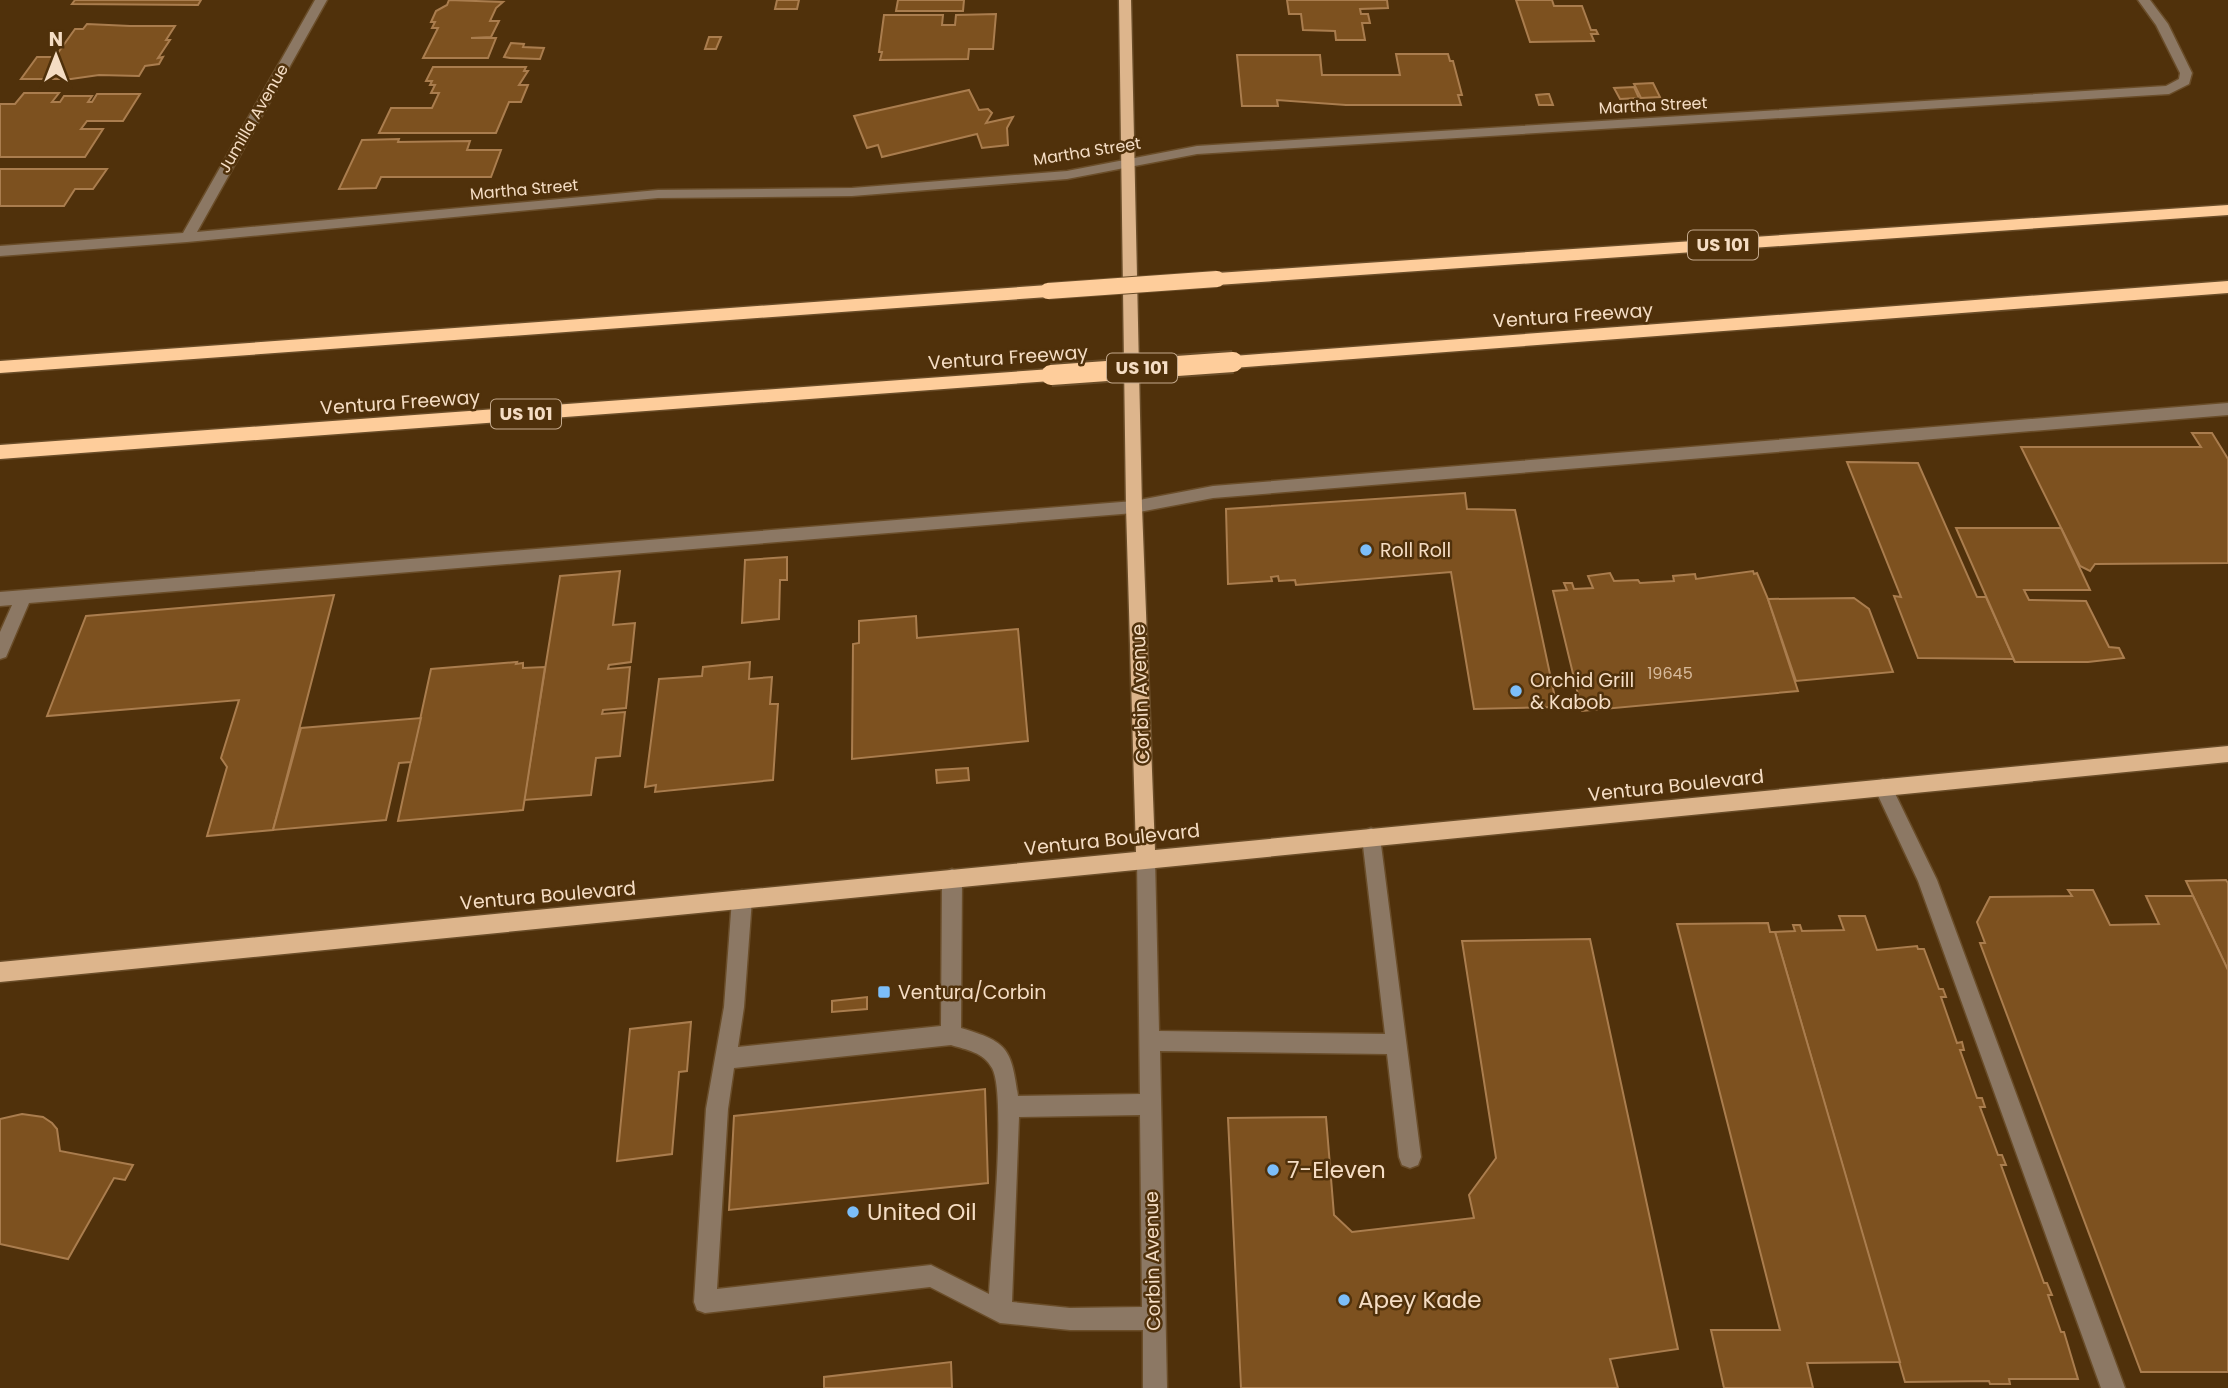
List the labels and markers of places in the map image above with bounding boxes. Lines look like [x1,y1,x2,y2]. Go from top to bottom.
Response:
place label: Roll Roll [1380,537,1451,564]
marker: Roll Roll [1358,542,1374,558]
place label: Orchid Grill & Kabob [1530,667,1634,716]
marker: Orchid Grill & Kabob [1508,683,1524,699]
place label: Ventura/Corbin [898,979,1046,1006]
marker: Ventura/Corbin [876,984,892,1000]
place label: 7-Eleven [1287,1154,1386,1186]
marker: 7-Eleven [1265,1162,1281,1178]
place label: United Oil [867,1196,977,1228]
marker: United Oil [845,1204,861,1220]
place label: Apey Kade [1358,1284,1482,1316]
marker: Apey Kade [1336,1292,1352,1308]

